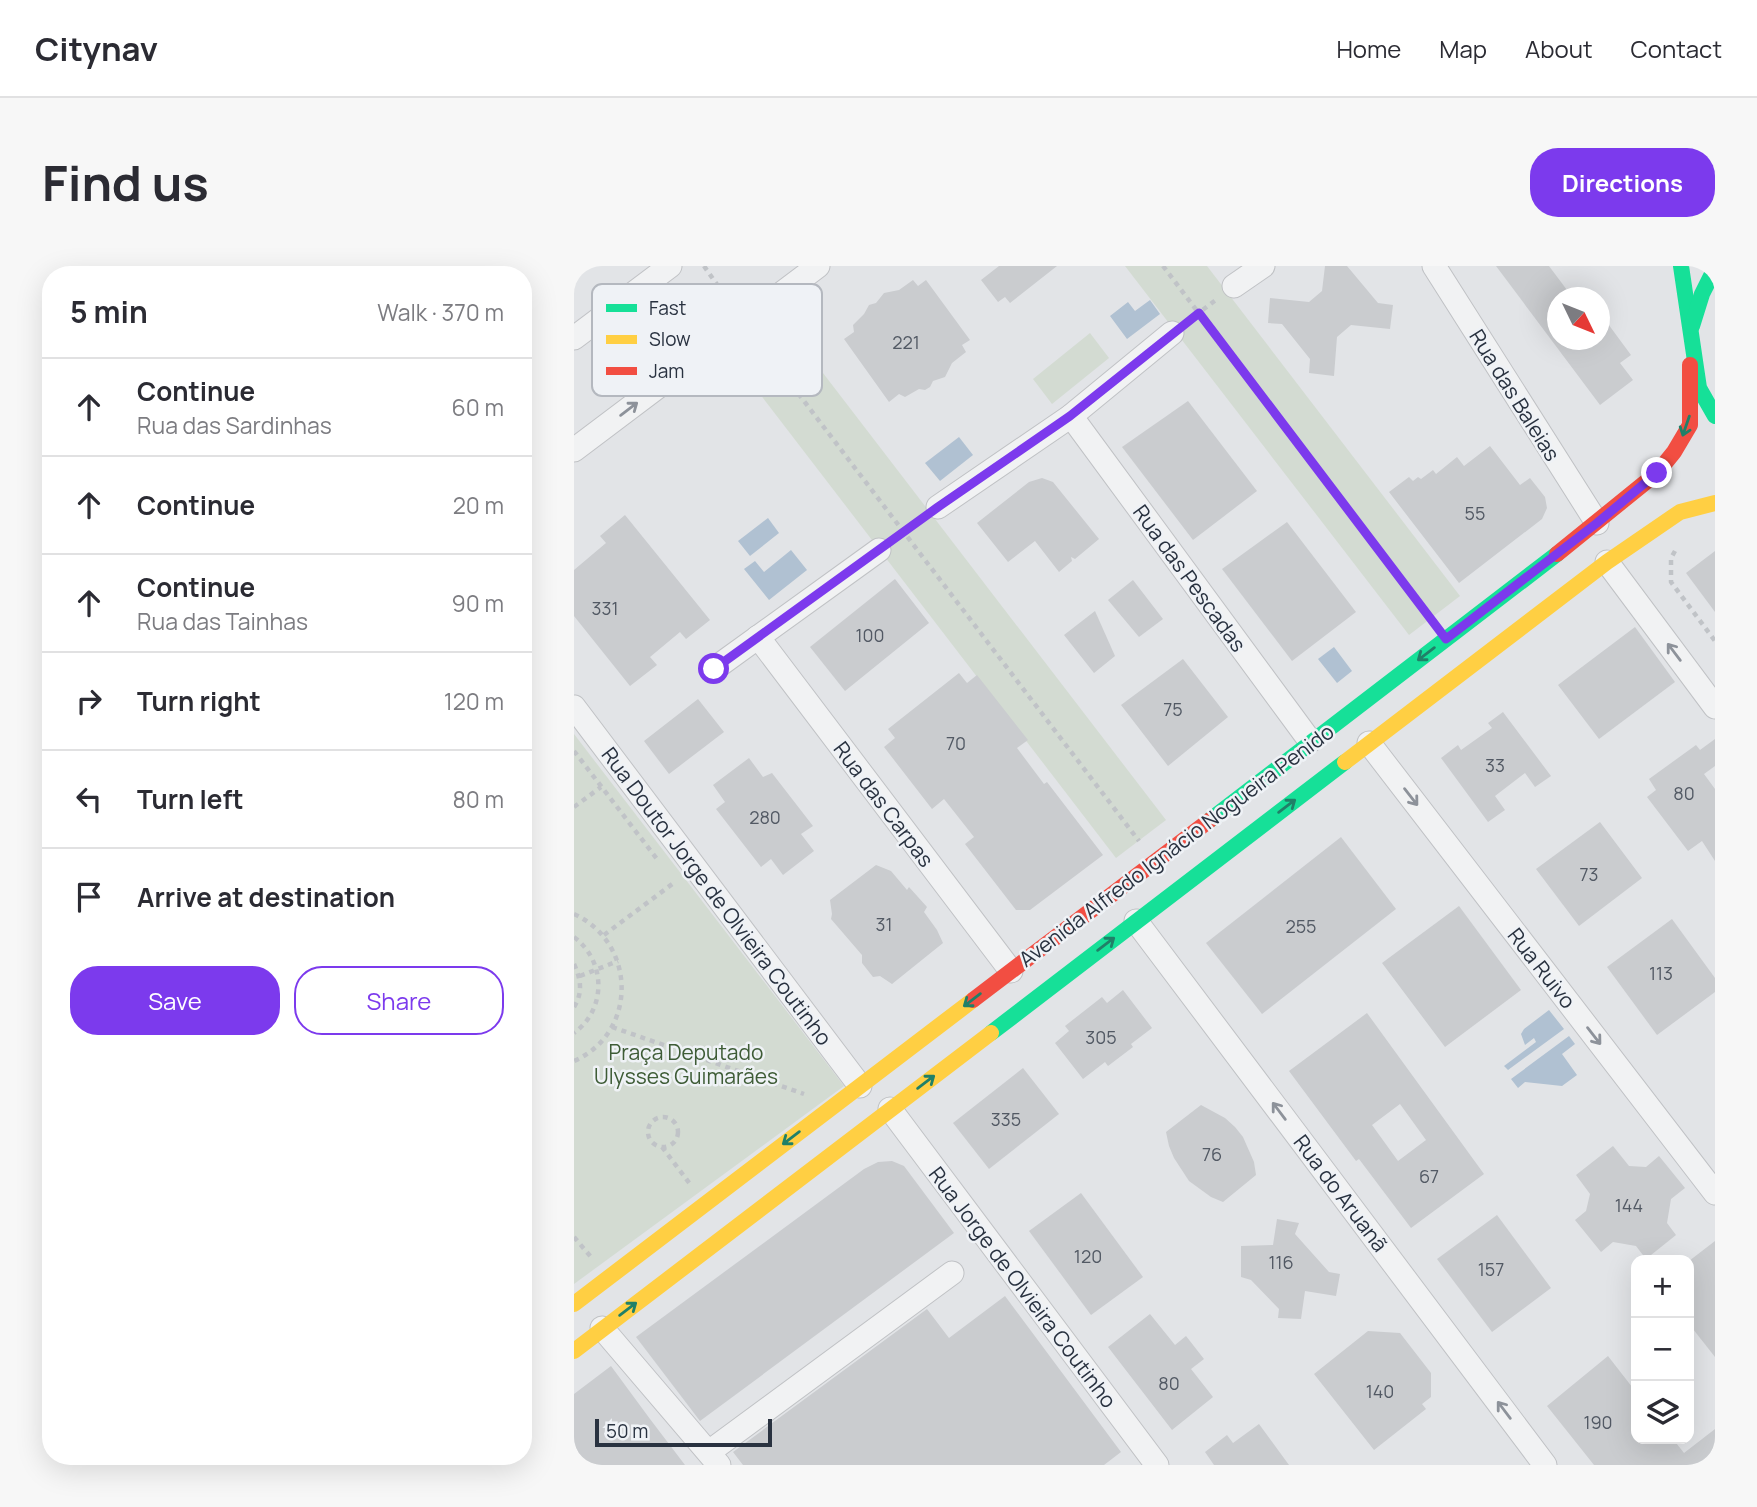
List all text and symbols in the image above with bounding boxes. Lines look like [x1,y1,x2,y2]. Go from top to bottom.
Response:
text: Citynav [35,26,158,71]
text: Home [1336,32,1401,65]
text: Map [1439,32,1487,65]
text: About [1525,32,1593,65]
text: Contact [1631,32,1722,65]
button: Directions [1530,148,1715,217]
text: Find us [42,149,209,216]
legend [592,284,822,396]
north arrow [1547,287,1610,350]
text: 5 min [70,291,148,332]
text: Fast [649,295,686,321]
text: Walk · 370 m [377,296,504,328]
street label: Rua das Baleias [1463,324,1567,466]
text: Slow [649,326,691,352]
house number: 221 [892,330,920,354]
text: Jam [649,358,684,384]
text: Continue [137,373,255,409]
icon: ahead [70,388,108,426]
text: 60 m [452,391,504,423]
one-way arrow [619,402,638,416]
text: Rua das Sardinhas [137,409,332,441]
one-way arrow [1679,415,1691,436]
route end [1641,457,1672,488]
icon: ahead [70,486,108,524]
text: Continue [137,487,255,523]
text: 20 m [453,489,504,521]
street label: Rua das Pescadas [1127,499,1253,657]
house number: 55 [1465,501,1485,525]
text: Continue [137,569,255,605]
icon: ahead [70,584,108,622]
text: 90 m [452,587,504,619]
house number: 331 [592,596,618,620]
text: Rua das Tainhas [137,605,308,637]
house number: 100 [856,623,884,647]
one-way arrow [1667,643,1681,662]
one-way arrow [1417,647,1436,662]
route start [698,653,729,684]
icon: right [70,682,108,720]
text: Turn right [137,683,261,719]
text: 120 m [444,685,504,717]
house number: 75 [1163,697,1183,721]
street label: Avenida Alfredo Ignácio Nogueira Penido [1013,717,1339,973]
house number: 70 [946,731,966,755]
street label: Rua das Carpas [828,736,940,872]
street label: Rua Doutor Jorge de Olvieira Coutinho [596,741,838,1051]
house number: 33 [1485,753,1505,777]
icon: left [70,780,108,818]
text: Turn left [137,781,244,817]
house number: 80 [1673,781,1695,805]
text: 80 m [453,783,504,815]
one-way arrow [1404,788,1419,806]
one-way arrow [1278,798,1296,813]
house number: 280 [749,805,781,829]
house number: 73 [1580,862,1599,886]
icon: arrive [70,878,108,916]
text: Arrive at destination [137,879,395,915]
house number: 31 [876,912,892,936]
house number: 255 [1285,914,1317,938]
street label: Rua Ruivo [1502,922,1582,1014]
one-way arrow [1097,936,1115,951]
house number: 113 [1649,961,1673,985]
button: Save [70,966,280,1035]
button: Share [294,966,504,1035]
one-way arrow [964,993,982,1008]
house number: 305 [1085,1025,1117,1049]
one-way arrow [1587,1026,1602,1045]
park label: Praça Deputado Ulysses Guimarães [594,1038,778,1090]
one-way arrow [916,1074,934,1089]
one-way arrow [1271,1102,1286,1121]
house number: 335 [991,1107,1021,1131]
street label: Rua do Aruanã [1288,1129,1394,1257]
one-way arrow [783,1131,801,1146]
house number: 76 [1202,1142,1222,1166]
street label: Rua Jorge de Olvieira Coutinho [923,1161,1123,1413]
house number: 67 [1419,1164,1439,1188]
house number: 144 [1615,1193,1643,1217]
house number: 120 [1074,1244,1102,1268]
house number: 116 [1268,1250,1294,1274]
map controls [1631,1255,1694,1444]
button: + [1631,1255,1694,1318]
house number: 157 [1478,1257,1504,1281]
one-way arrow [618,1301,637,1316]
button: − [1631,1318,1694,1381]
house number: 80 [1158,1371,1180,1395]
house number: 140 [1366,1379,1394,1403]
button: layers [1631,1381,1694,1444]
one-way arrow [1497,1401,1512,1420]
house number: 190 [1583,1410,1613,1434]
scale bar [595,1416,772,1448]
text: 50 m [606,1418,648,1444]

